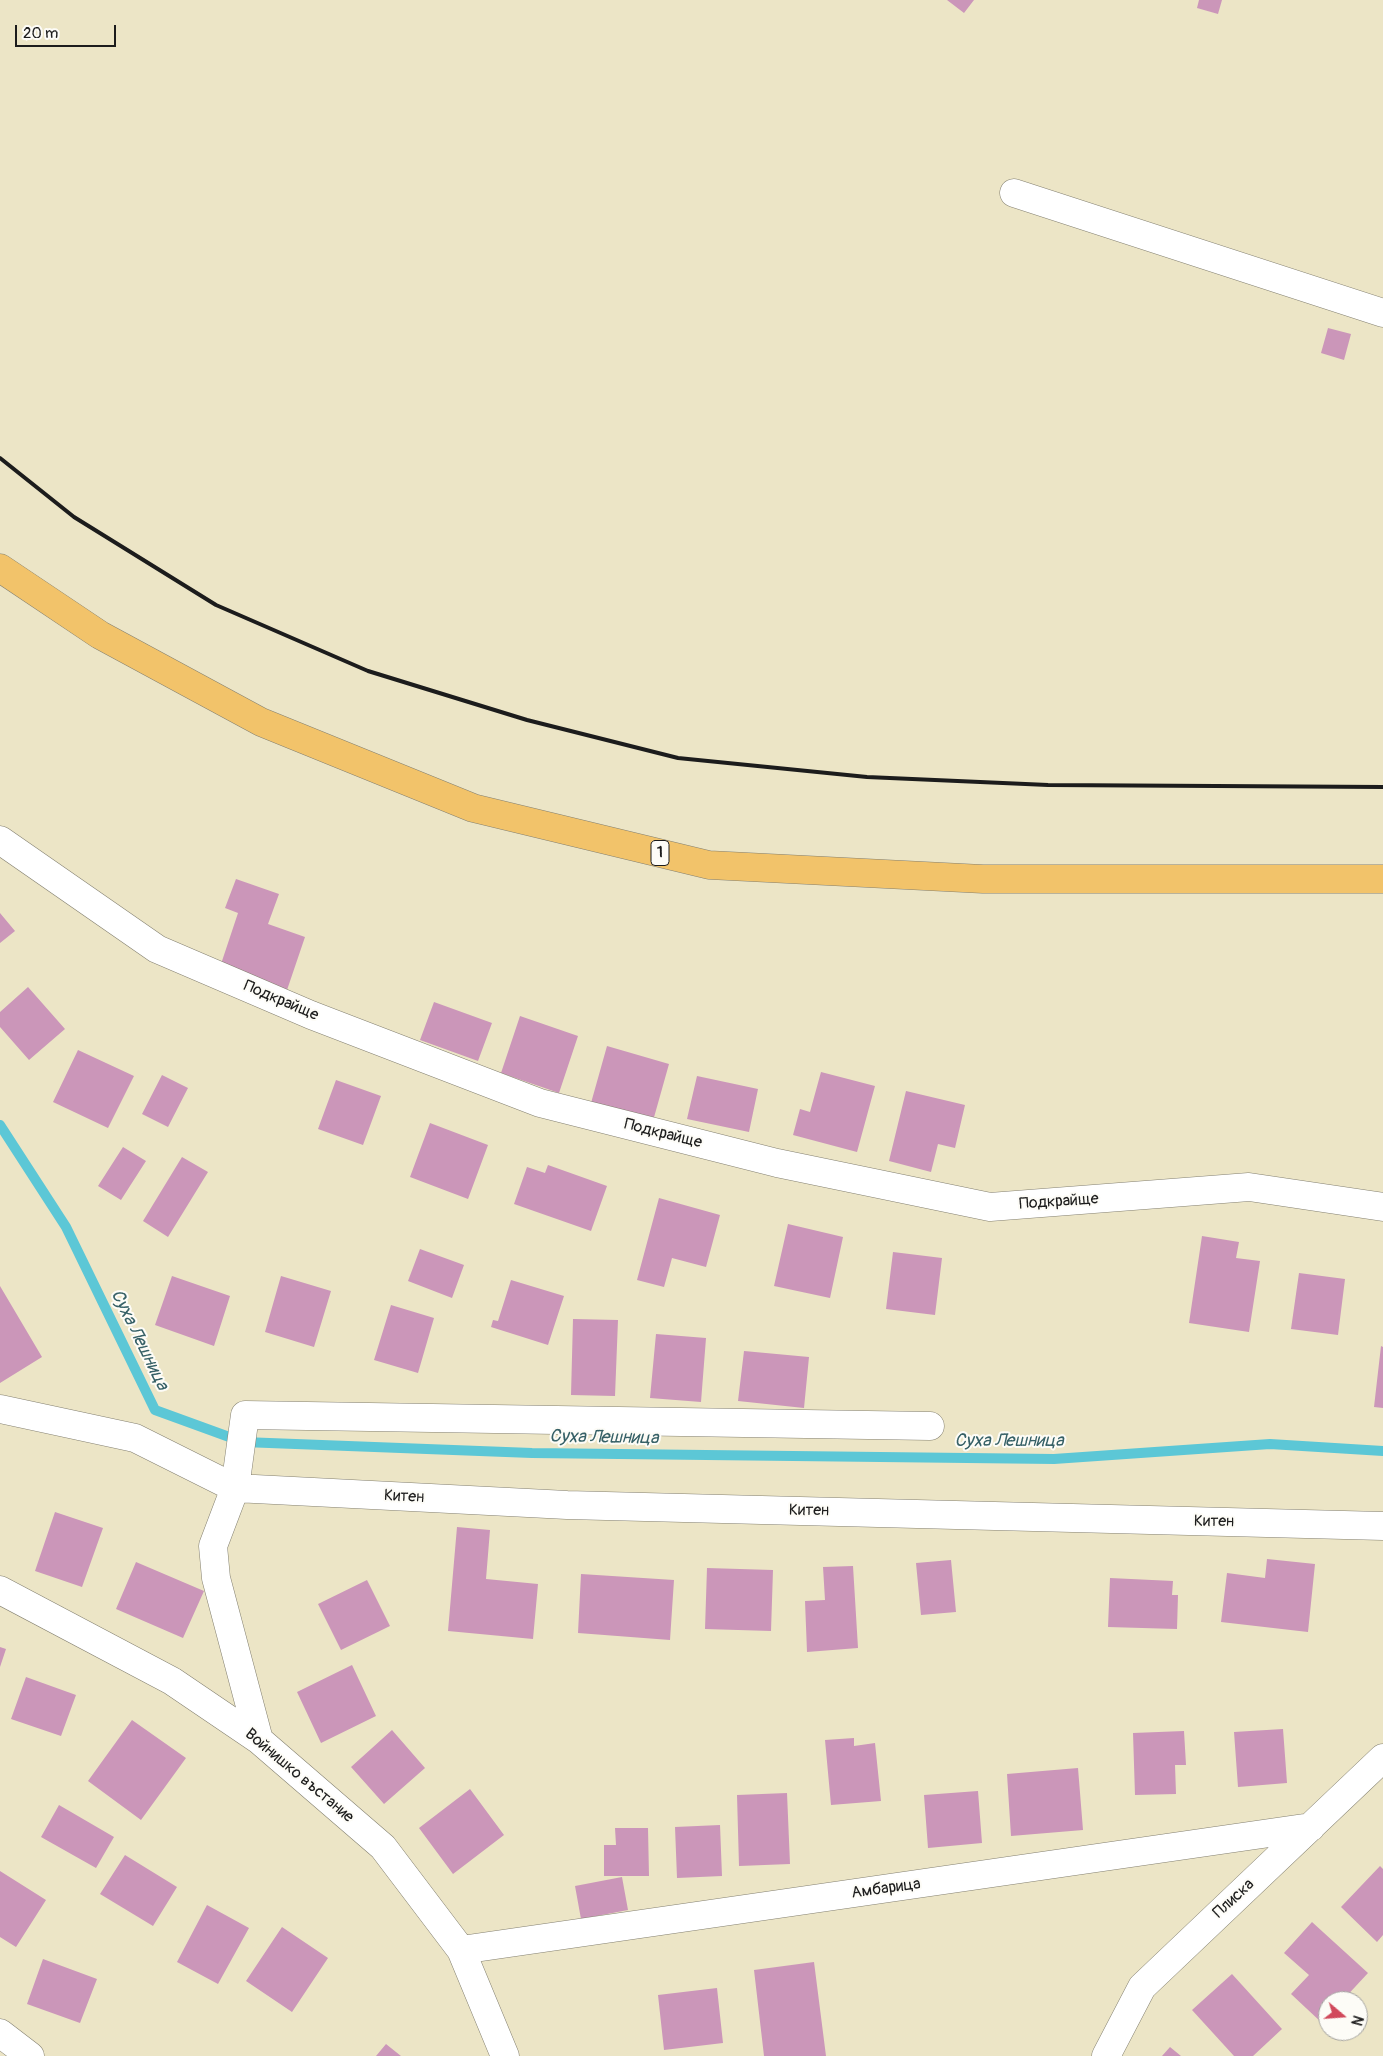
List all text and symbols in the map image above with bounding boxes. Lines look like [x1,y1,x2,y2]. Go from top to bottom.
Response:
scale bar [18,15,119,47]
text: 20 m [23,24,58,43]
road number: 1 [651,840,669,866]
street label: Подкрайще [241,977,321,1025]
street label: Подкрайще [622,1115,704,1153]
street label: Подкрайще [1019,1190,1099,1214]
water label: Суха Лешница [105,1286,173,1394]
water label: Суха Лешница [549,1426,659,1450]
water label: Суха Лешница [954,1430,1064,1452]
street label: Китен [383,1486,425,1508]
street label: Китен [789,1501,829,1521]
street label: Китен [1194,1512,1234,1532]
street label: Войнишко въстание [241,1725,357,1827]
street label: Амбарица [850,1875,922,1903]
street label: Плиска [1210,1875,1258,1923]
north arrow [1318,1991,1368,2041]
text: N [1347,2013,1366,2028]

